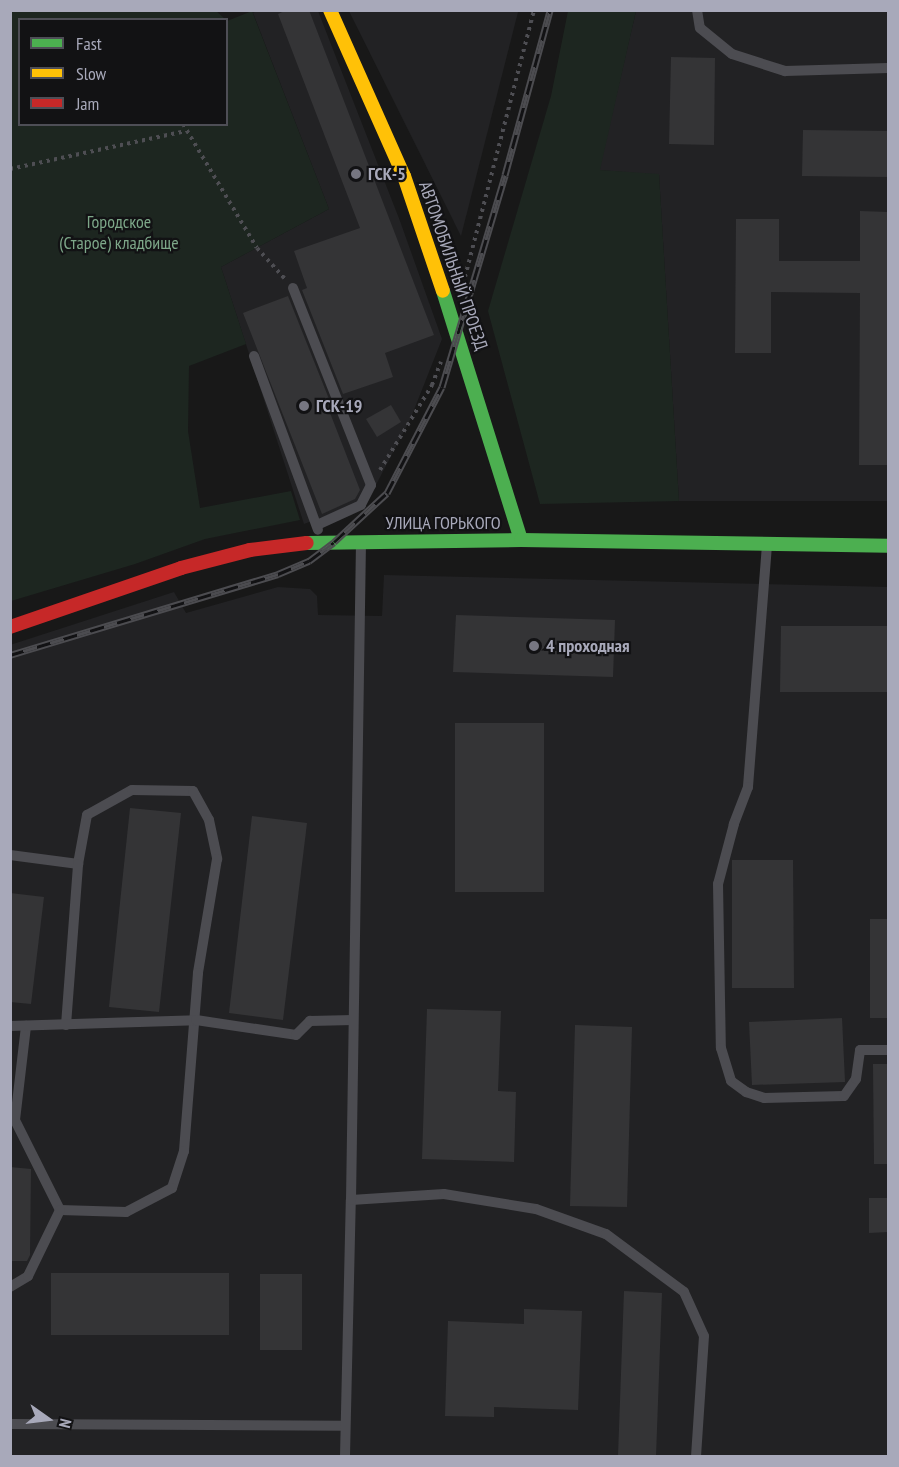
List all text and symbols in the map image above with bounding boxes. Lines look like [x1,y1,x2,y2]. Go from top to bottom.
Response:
legend [18,18,228,126]
text: Fast [76,32,102,55]
text: Slow [76,62,106,85]
text: Jam [76,92,99,115]
place label: ГСК-5 [368,163,406,185]
marker: ГСК-5 [349,167,363,181]
street label: АВТОМОБИЛЬНЫЙ ПРОЕЗД [414,179,492,353]
park label: Городское (Старое) кладбище [59,212,179,254]
place label: ГСК-19 [316,395,362,417]
marker: ГСК-19 [297,399,311,413]
street label: УЛИЦА ГОРЬКОГО [385,512,501,534]
place label: 4 проходная [546,635,629,657]
marker: 4 проходная [527,639,541,653]
north arrow [18,1389,78,1449]
text: N [55,1417,76,1430]

